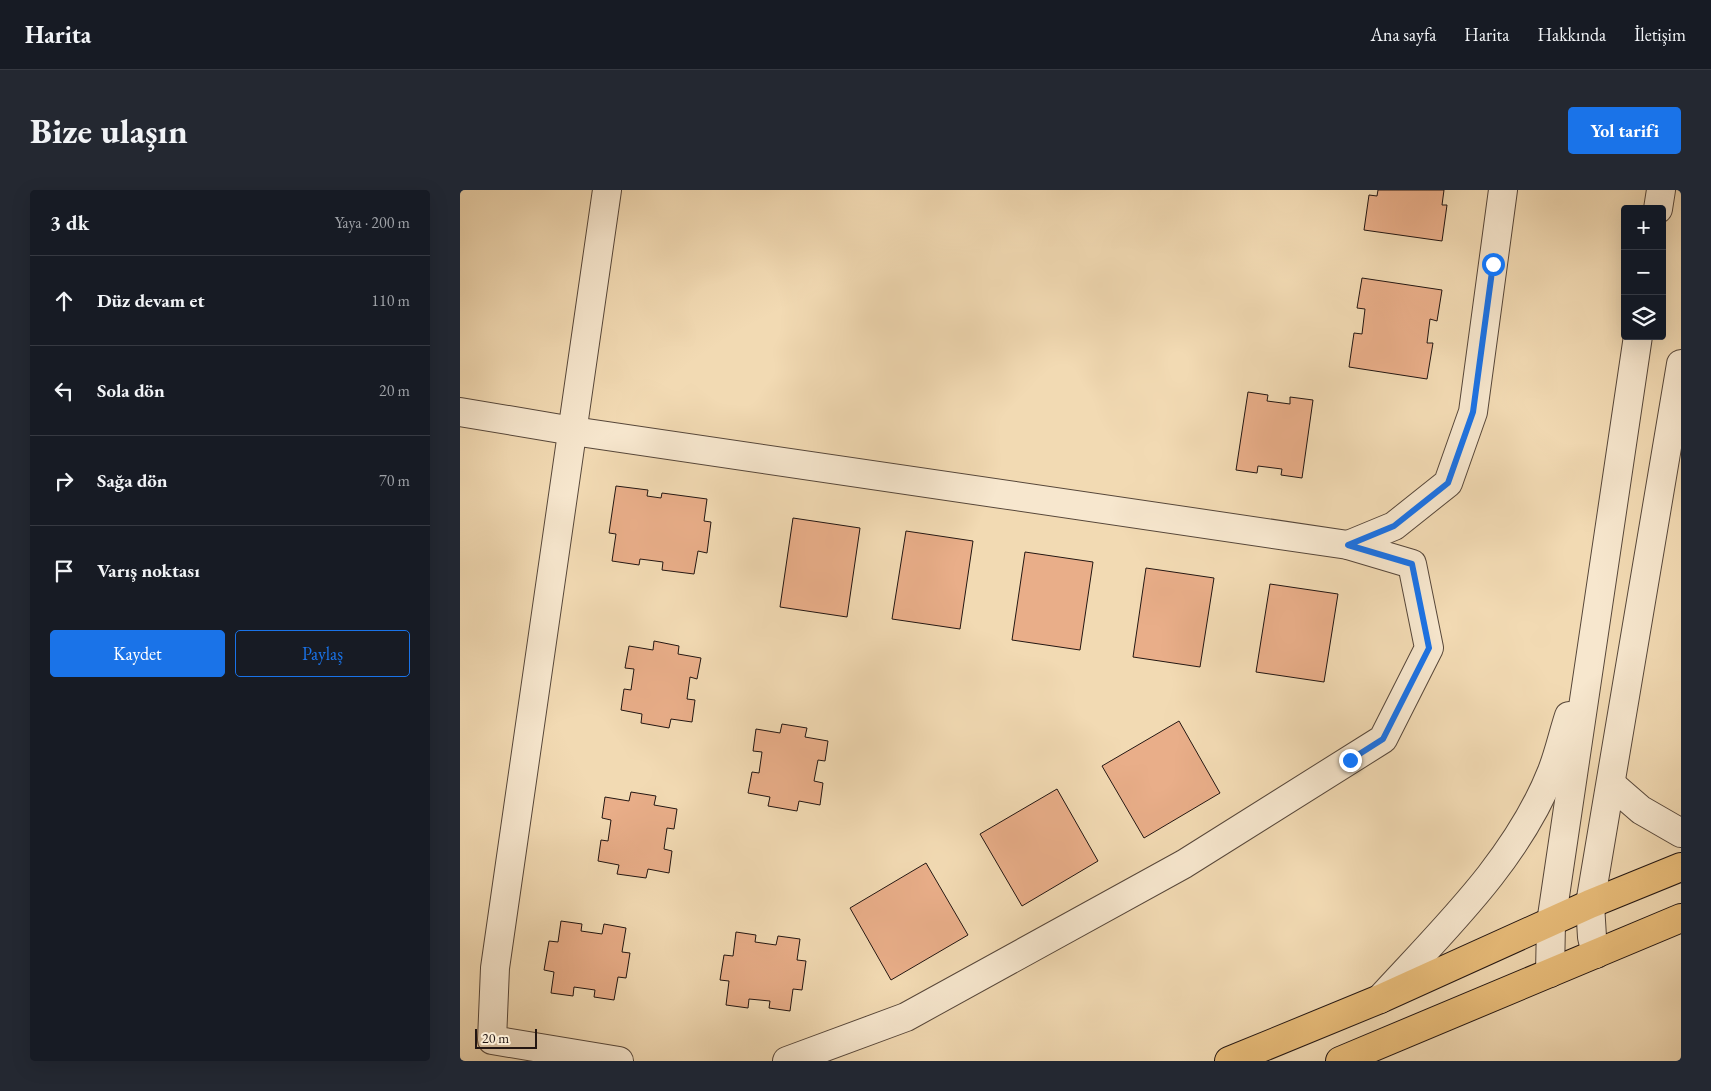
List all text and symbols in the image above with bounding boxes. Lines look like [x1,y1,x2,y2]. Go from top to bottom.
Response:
text: Harita [25,19,91,50]
text: Ana sayfa [1370,23,1436,46]
text: Harita [1464,23,1509,46]
text: Hakkında [1537,23,1606,46]
text: İletişim [1634,23,1686,46]
button: Yol tarifi [1568,107,1681,154]
text: Bize ulaşın [30,108,188,153]
map controls [1621,205,1666,340]
button: + [1621,205,1666,250]
text: 3 dk [50,209,89,236]
text: Yaya · 200 m [335,212,410,233]
button: − [1621,250,1666,295]
route start [1482,253,1505,276]
icon: ahead [50,287,78,315]
text: Düz devam et [97,288,205,313]
text: 110 m [371,290,410,311]
button: layers [1621,295,1666,340]
icon: left [50,377,78,405]
text: Sola dön [97,378,165,403]
text: 20 m [379,380,410,401]
icon: right [50,467,78,495]
text: Sağa dön [97,468,168,493]
text: 70 m [379,470,410,491]
icon: arrive [50,557,78,585]
text: Varış noktası [97,558,200,583]
button: Kaydet [50,630,225,677]
button: Paylaş [235,630,410,677]
route end [1339,749,1362,772]
scale bar [475,1026,538,1049]
text: 20 m [482,1029,509,1047]

